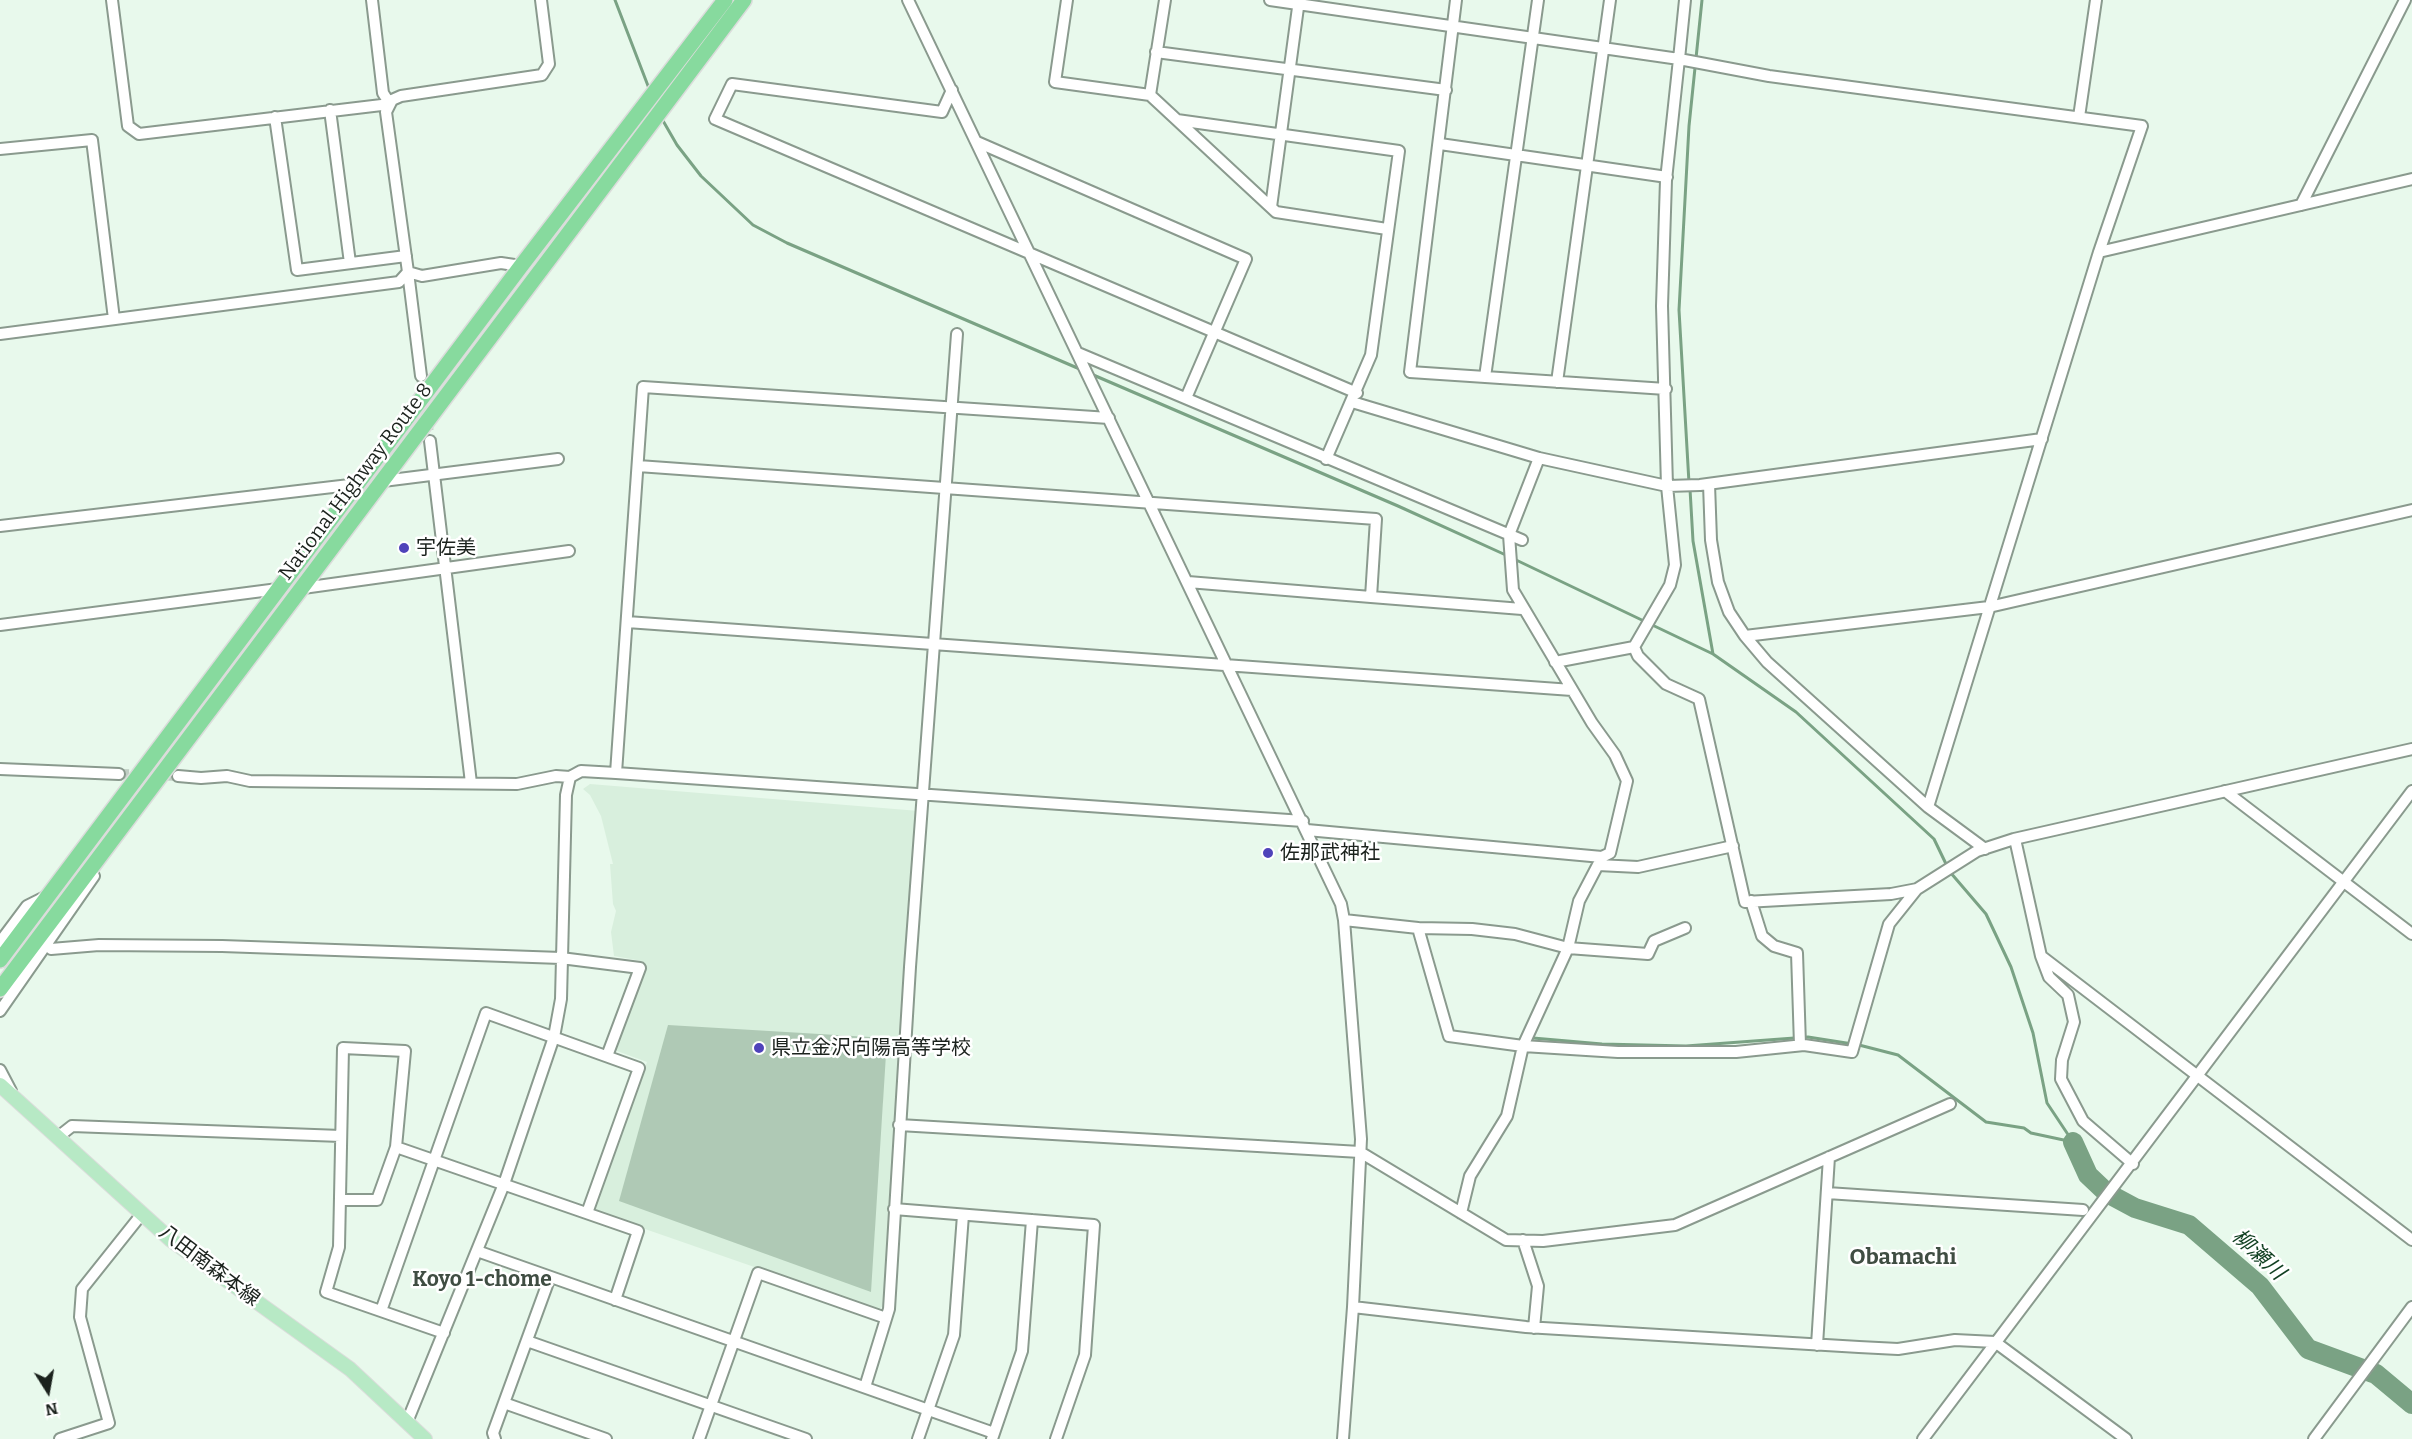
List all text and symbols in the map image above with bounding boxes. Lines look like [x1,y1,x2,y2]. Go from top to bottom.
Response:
street label: National Highway Route 8 [274,379,438,585]
place label: 宇佐美 [416,536,476,560]
marker: 宇佐美 [397,541,411,555]
place label: 佐那武神社 [1280,841,1380,865]
marker: 佐那武神社 [1261,846,1275,860]
place label: 県立金沢向陽高等学校 [771,1036,971,1060]
marker: 県立金沢向陽高等学校 [752,1041,766,1055]
street label: 八田南森本線 [154,1220,264,1312]
water label: 柳瀬川 [2226,1224,2290,1286]
district label: Obamachi [1850,1245,1956,1271]
district label: Koyo 1-chome [412,1267,552,1293]
north arrow [18,1361,78,1421]
text: N [44,1399,59,1420]

